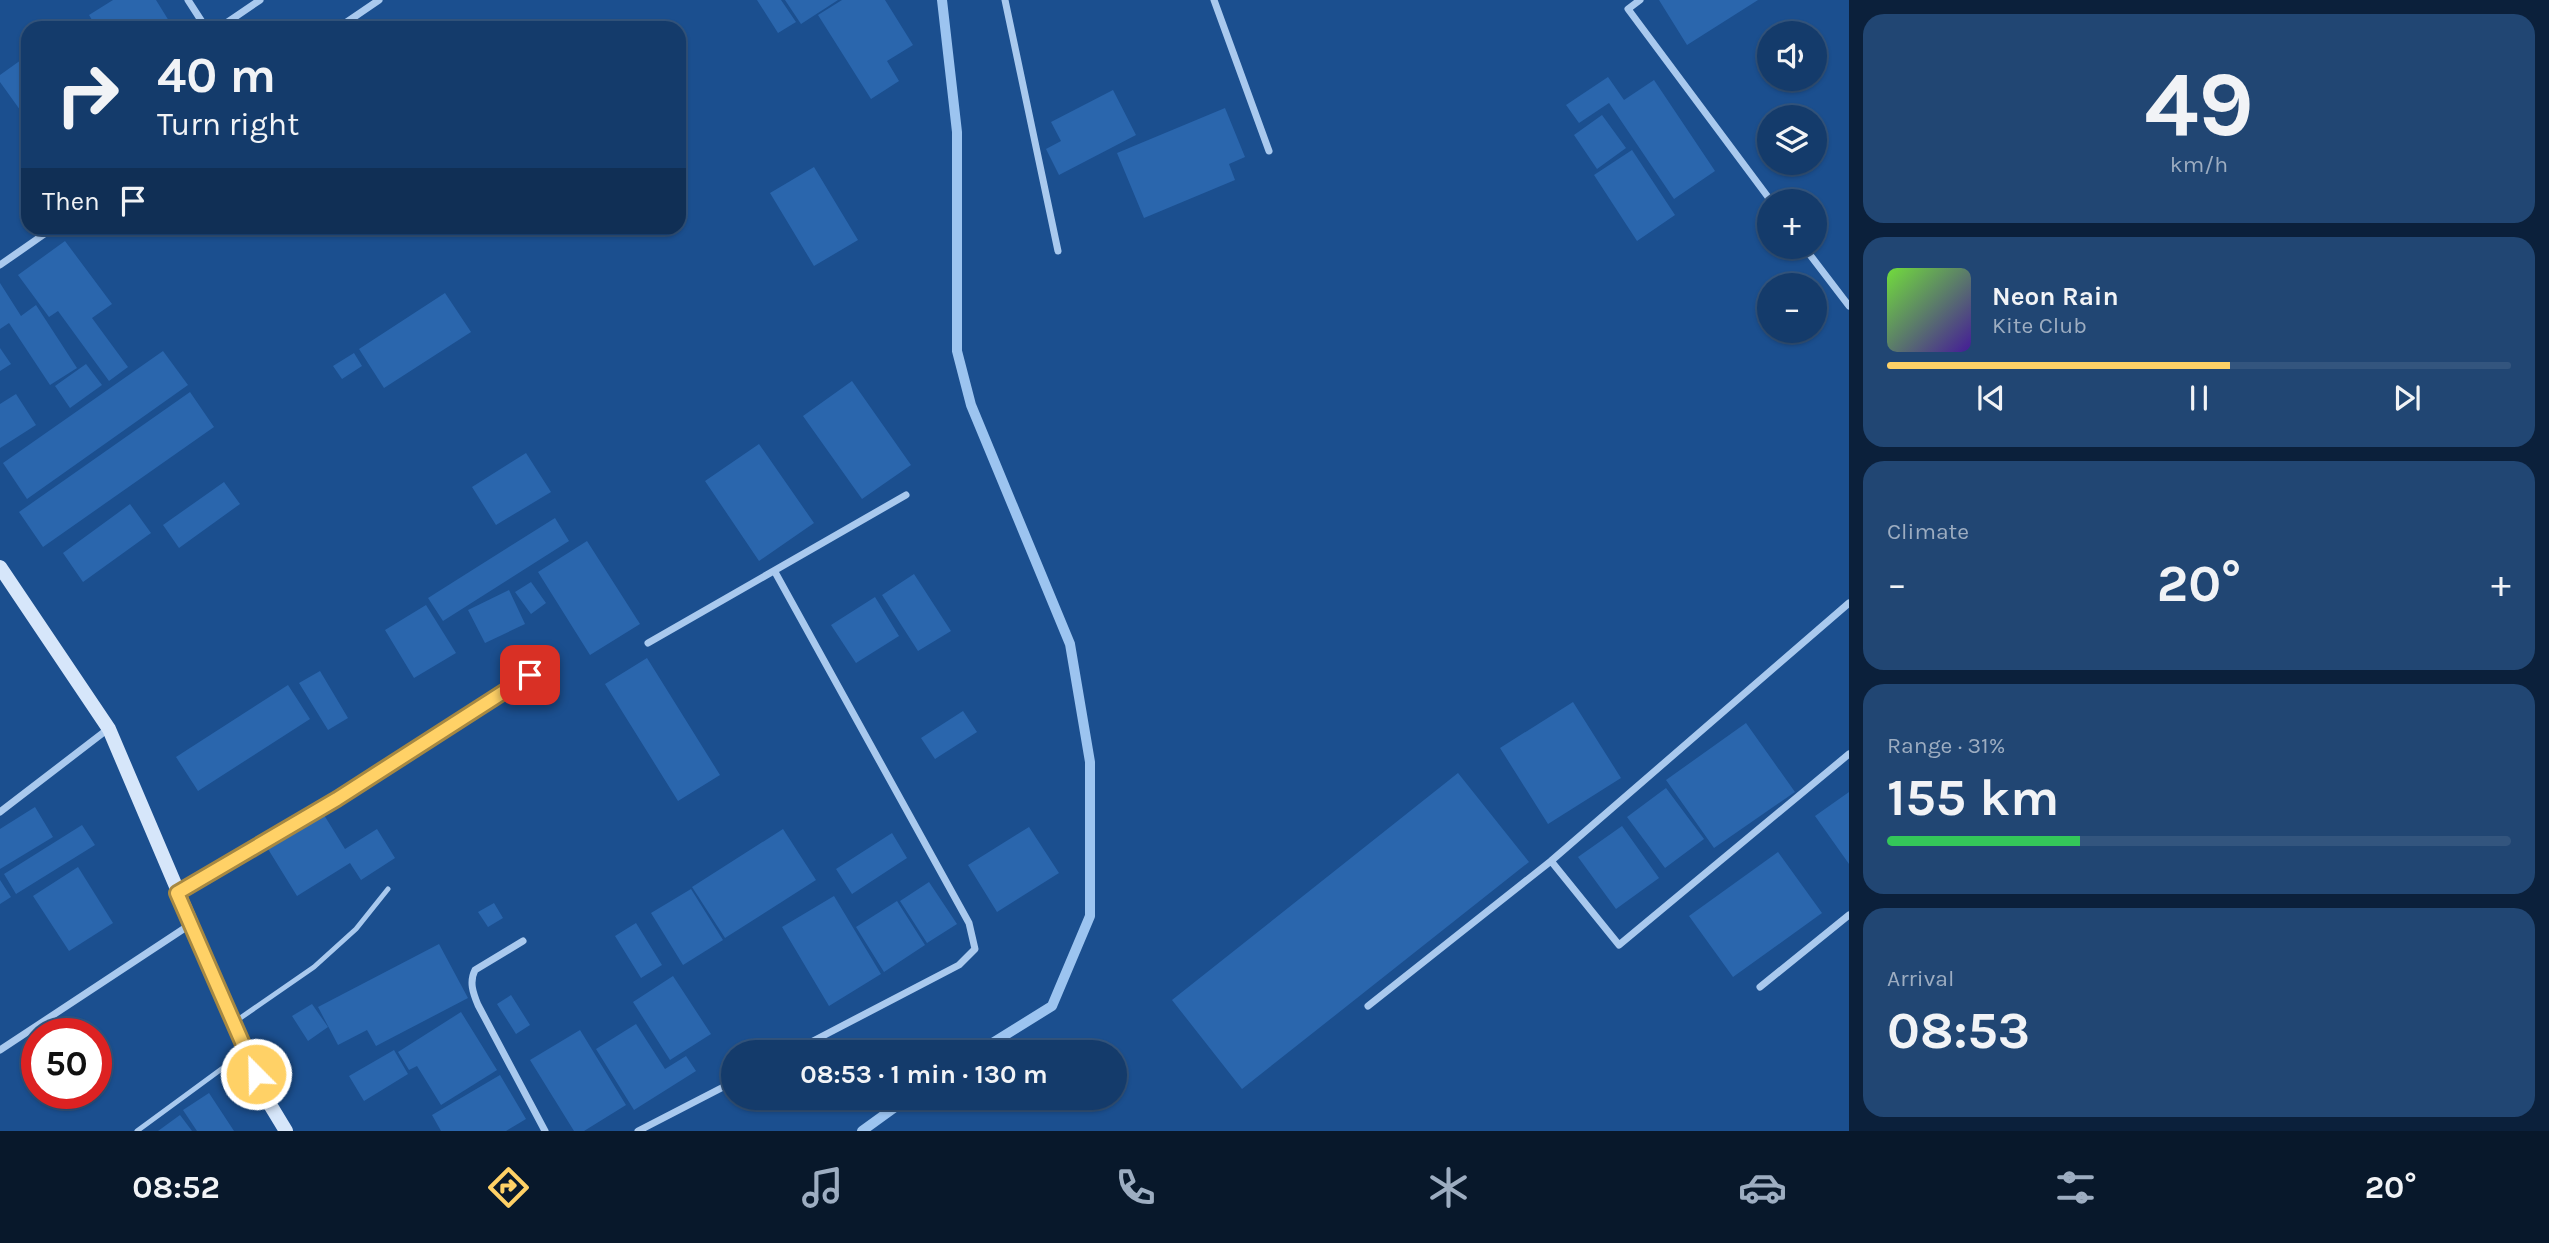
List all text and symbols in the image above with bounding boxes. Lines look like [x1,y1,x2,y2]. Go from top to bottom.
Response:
map controls [1757,21,1827,343]
button: sound [1757,21,1827,91]
text: 40 m [157,47,276,104]
icon: right [42,49,133,140]
text: 49 [2144,52,2254,158]
button: layers [1757,105,1827,175]
text: Turn right [157,106,299,143]
text: km/h [2170,151,2228,178]
icon: arrive [114,182,152,220]
text: Then [42,186,100,217]
button: + [1757,189,1827,259]
button: − [1757,273,1827,343]
text: Neon Rain [1992,281,2119,312]
text: Kite Club [1992,312,2087,339]
icon: previous [1972,379,2010,417]
icon: pause [2180,379,2218,417]
icon: next [2388,379,2426,417]
text: Climate [1887,518,1969,545]
text: 20° [2157,553,2241,614]
text: − [1887,562,1907,607]
text: + [2491,562,2511,607]
pin [500,645,560,705]
icon: arrive [511,656,549,694]
text: Range · 31% [1887,732,2005,759]
text: 155 km [1887,767,2059,828]
text: Arrival [1887,965,1954,992]
text: 08:53 [1887,1000,2030,1061]
speed limit sign: 50 [21,1018,112,1109]
position arrow [219,1037,293,1111]
text: 08:53 · 1 min · 130 m [800,1059,1048,1090]
icon: directions [484,1163,533,1212]
icon: music [798,1163,847,1212]
icon: phone [1111,1163,1160,1212]
icon: climate [1424,1163,1473,1212]
icon: car [1738,1163,1787,1212]
icon: filters [2051,1163,2100,1212]
text: 08:52 [132,1169,220,1206]
text: 20° [2365,1169,2417,1206]

